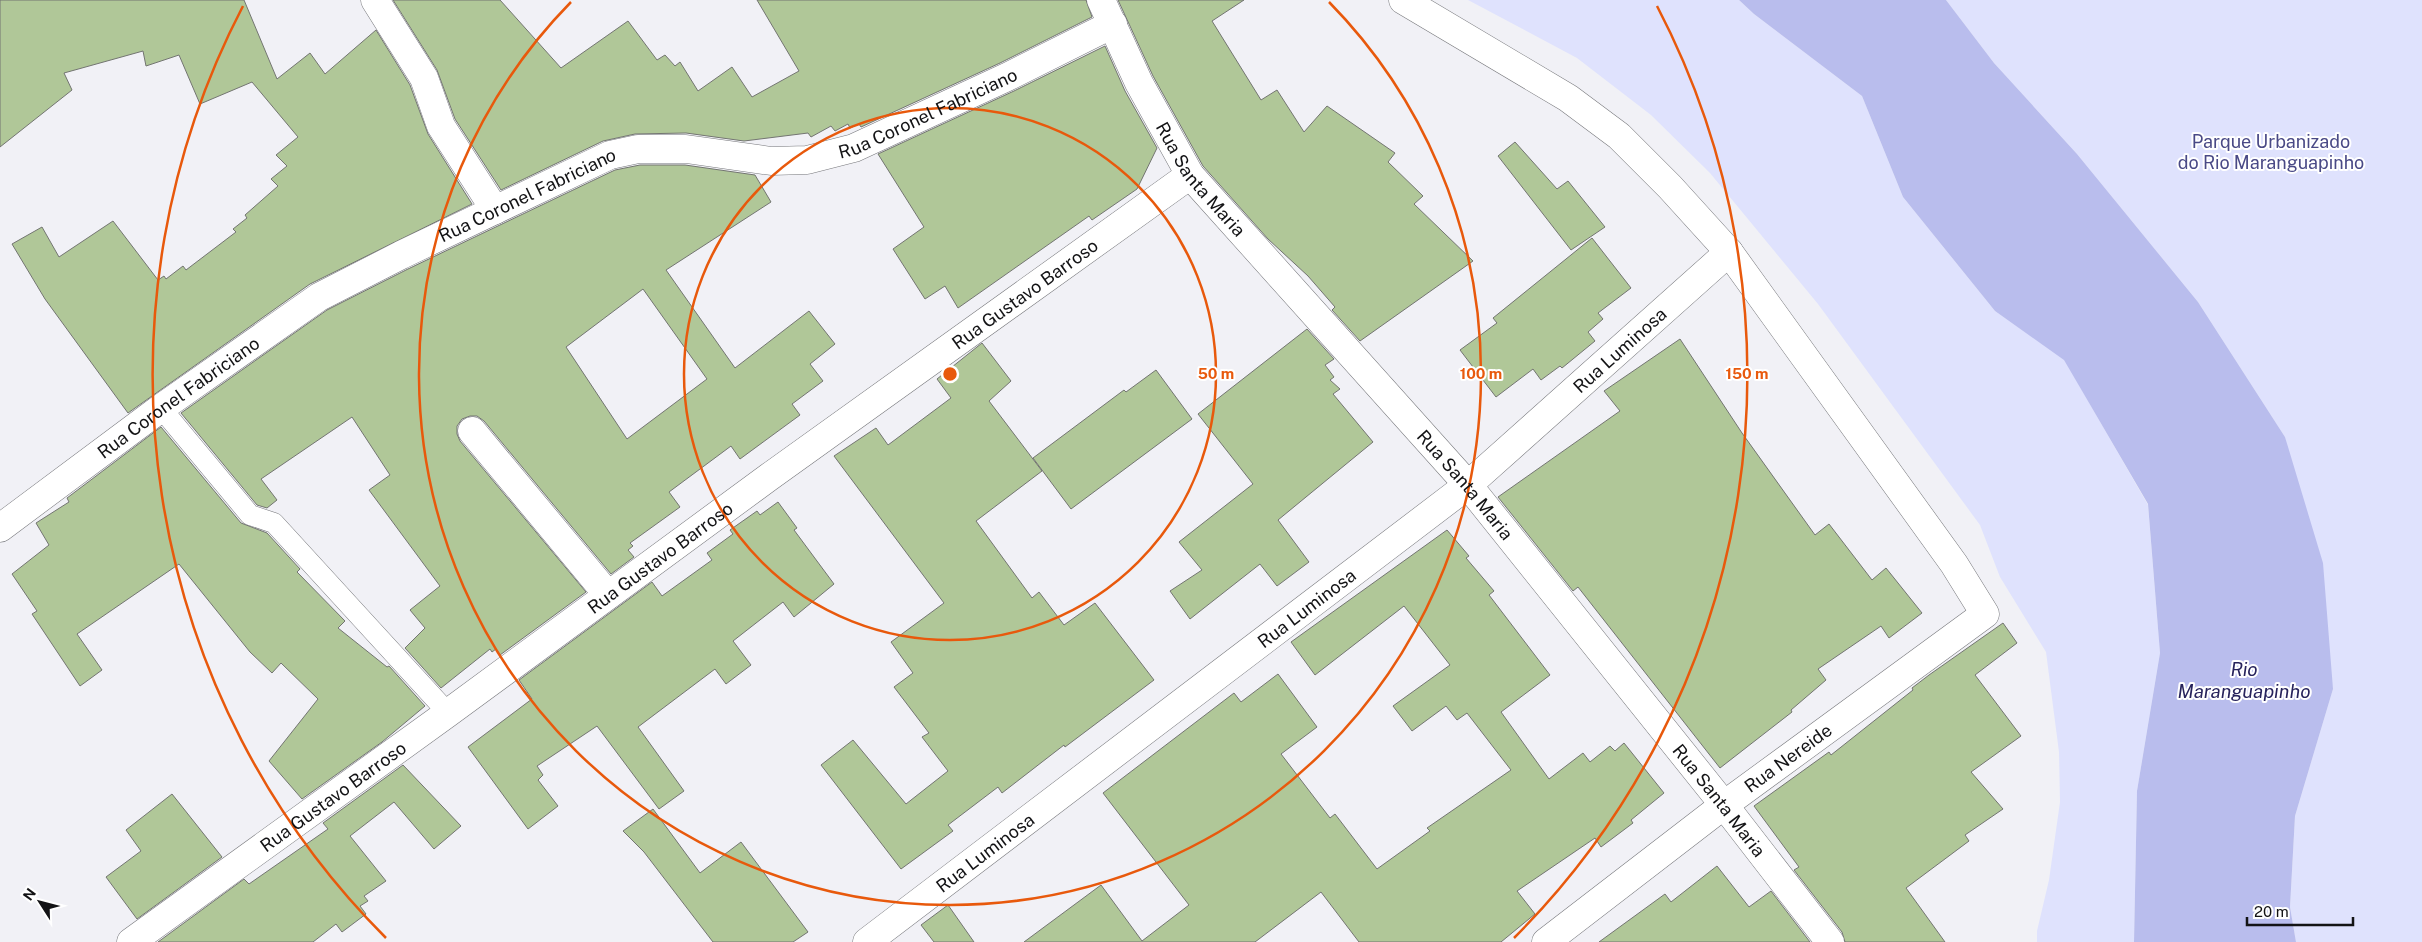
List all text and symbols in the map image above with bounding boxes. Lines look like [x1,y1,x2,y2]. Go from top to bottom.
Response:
street label: Rua Coronel Fabriciano [836,63,1020,162]
street label: Rua Santa Maria [1152,118,1250,240]
park label: Parque Urbanizado do Rio Maranguapinho [2178,131,2364,173]
street label: Rua Coronel Fabriciano [435,144,618,246]
street label: Rua Gustavo Barroso [947,234,1102,353]
street label: Rua Luminosa [1569,303,1670,397]
street label: Rua Coronel Fabriciano [93,332,263,462]
centre of rings [941,365,959,383]
text: 50 m [1198,365,1234,382]
text: 100 m [1460,365,1502,382]
text: 150 m [1725,365,1769,382]
street label: Rua Santa Maria [1413,425,1518,544]
street label: Rua Gustavo Barroso [583,497,736,617]
street label: Rua Luminosa [1253,564,1360,652]
water label: Rio Maranguapinho [2178,658,2310,702]
street label: Rua Nereide [1740,719,1836,797]
street label: Rua Gustavo Barroso [256,737,410,856]
street label: Rua Santa Maria [1669,740,1770,861]
street label: Rua Luminosa [932,808,1038,896]
north arrow [15,877,65,927]
text: N [20,885,39,903]
scale bar [2247,894,2353,926]
text: 20 m [2254,903,2289,920]

